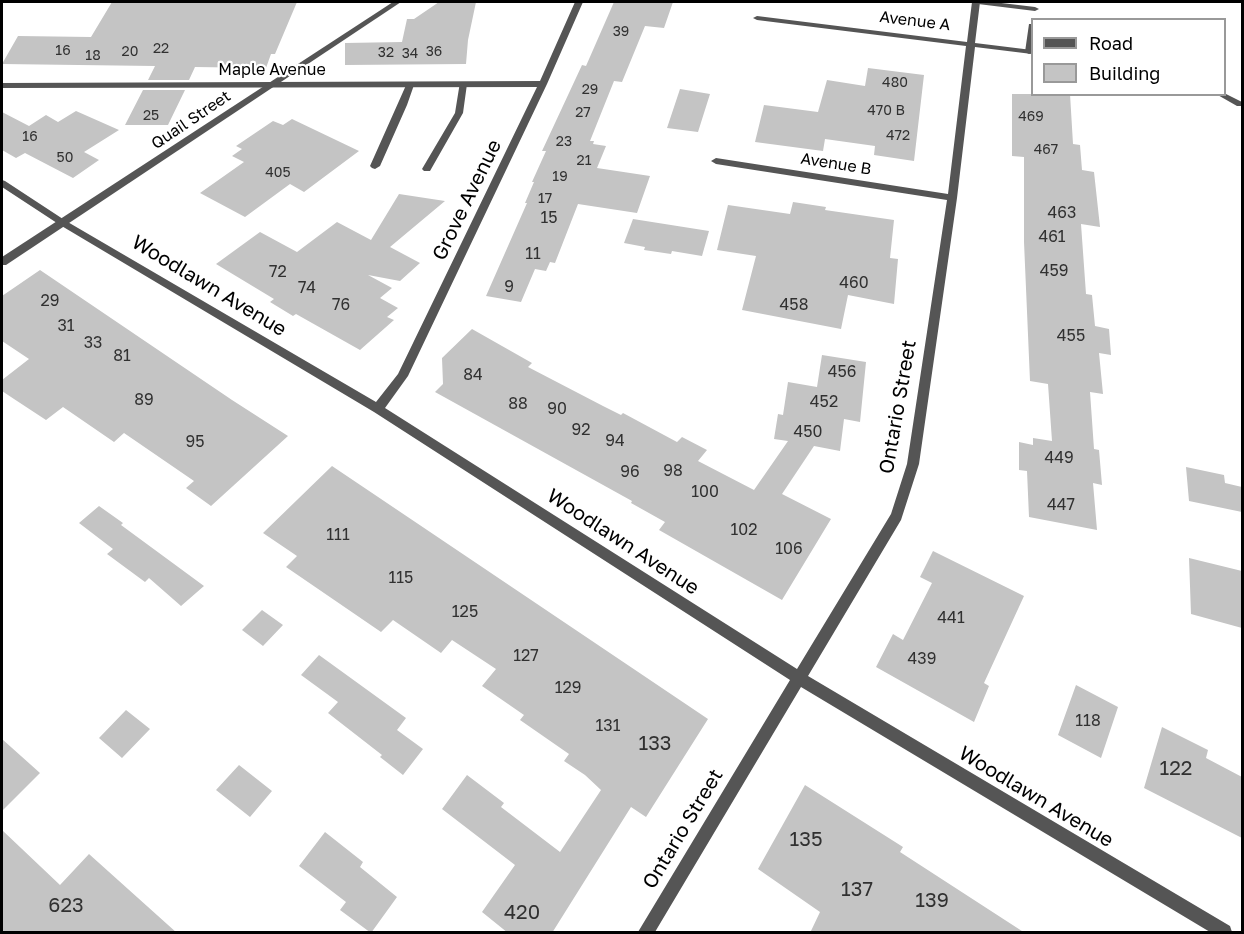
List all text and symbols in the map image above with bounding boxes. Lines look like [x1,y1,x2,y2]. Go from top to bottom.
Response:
street label: Avenue A [878,7,952,35]
legend [1031,18,1226,96]
house number: 39 [613,24,629,40]
text: Road [1089,32,1133,54]
house number: 22 [153,41,169,57]
house number: 16 [55,43,71,59]
house number: 20 [122,44,138,60]
house number: 36 [426,44,442,60]
house number: 32 [378,45,394,61]
house number: 34 [402,46,418,62]
house number: 18 [85,48,101,64]
street label: Maple Avenue [218,60,326,80]
text: Building [1089,62,1160,84]
house number: 480 [882,75,908,91]
house number: 29 [582,82,598,98]
street label: Quail Street [148,87,234,153]
house number: 470 B [867,103,905,119]
house number: 27 [575,105,591,121]
house number: 25 [143,108,159,124]
house number: 469 [1018,109,1044,125]
house number: 472 [886,128,910,144]
house number: 16 [22,129,38,145]
house number: 23 [556,134,572,150]
street label: Grove Avenue [427,136,507,264]
house number: 467 [1034,142,1058,158]
street label: Avenue B [799,149,873,179]
house number: 50 [57,150,73,166]
house number: 21 [577,153,591,169]
house number: 405 [265,165,291,181]
house number: 19 [552,169,568,185]
house number: 17 [538,191,552,207]
house number: 463 [1048,203,1076,223]
house number: 15 [540,208,558,228]
house number: 461 [1038,227,1066,247]
street label: Woodlawn Avenue [127,230,291,342]
house number: 11 [525,244,541,264]
house number: 459 [1040,261,1068,281]
house number: 72 [269,262,287,282]
house number: 460 [839,273,869,293]
house number: 9 [504,277,514,297]
house number: 74 [298,278,316,298]
house number: 29 [41,291,59,311]
house number: 76 [332,295,350,315]
house number: 458 [780,295,808,315]
house number: 31 [57,316,75,336]
house number: 455 [1057,326,1085,346]
house number: 33 [84,333,102,353]
street label: Ontario Street [874,338,922,476]
house number: 81 [113,346,131,366]
house number: 456 [828,362,856,382]
house number: 84 [463,365,483,385]
house number: 89 [134,390,154,410]
house number: 452 [810,392,838,412]
house number: 88 [508,394,528,414]
house number: 90 [547,399,567,419]
house number: 92 [572,420,590,440]
house number: 450 [794,422,822,442]
house number: 94 [605,431,625,451]
house number: 95 [186,432,204,452]
house number: 449 [1044,448,1074,468]
house number: 98 [663,461,683,481]
house number: 96 [620,462,640,482]
house number: 100 [691,482,719,502]
street label: Woodlawn Avenue [543,484,703,600]
house number: 447 [1047,495,1075,515]
house number: 102 [731,520,757,540]
house number: 111 [326,525,350,545]
house number: 106 [775,539,803,559]
house number: 115 [389,568,413,588]
house number: 125 [452,602,478,622]
house number: 441 [937,608,965,628]
house number: 127 [513,646,539,666]
house number: 439 [908,649,936,669]
house number: 129 [555,678,581,698]
house number: 118 [1075,711,1101,731]
house number: 131 [596,716,620,736]
house number: 133 [638,732,672,756]
street label: Woodlawn Avenue [954,741,1118,853]
house number: 122 [1160,757,1192,781]
street label: Ontario Street [638,765,728,893]
house number: 135 [790,828,822,852]
house number: 137 [841,878,873,902]
house number: 139 [915,889,949,913]
house number: 623 [48,894,84,918]
house number: 420 [504,901,540,925]

